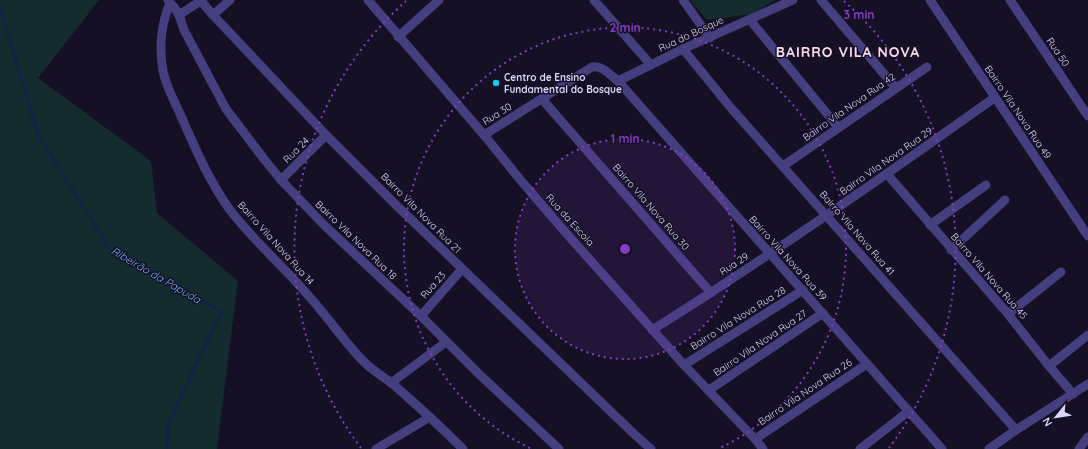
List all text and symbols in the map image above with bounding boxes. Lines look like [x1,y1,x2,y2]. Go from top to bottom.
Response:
text: 3 min [844,7,874,22]
street label: Rua do Bosque [656,13,726,55]
text: 2 min [609,20,641,35]
street label: Rua 50 [1044,35,1072,69]
district label: BAIRRO VILA NOVA [776,43,920,61]
street label: Bairro Vila Nova Rua 49 [982,63,1054,162]
street label: Bairro Vila Nova Rua 42 [800,70,898,144]
place label: Centro de Ensino Fundamental do Bosque [504,71,622,96]
marker: Centro de Ensino Fundamental do Bosque [491,78,501,88]
street label: Rua 30 [480,100,514,128]
street label: Bairro Vila Nova Rua 29 [837,124,935,198]
text: 1 min [610,131,640,146]
street label: Rua 24 [280,134,312,166]
street label: Bairro Vila Nova Rua 30 [610,161,692,253]
street label: Bairro Vila Nova Rua 21 [378,170,464,256]
street label: Bairro Vila Nova Rua 41 [817,188,897,278]
street label: Rua da Escola [543,191,597,249]
street label: Bairro Vila Nova Rua 14 [235,198,317,288]
street label: Bairro Vila Nova Rua 18 [313,198,399,282]
street label: Bairro Vila Nova Rua 39 [746,213,830,304]
street label: Bairro Vila Nova Rua 45 [948,230,1030,322]
centre of rings [618,242,632,256]
water label: Ribeirão da Papuda [109,244,204,307]
street label: Rua 29 [717,250,751,278]
street label: Rua 23 [418,269,448,301]
street label: Bairro Vila Nova Rua 28 [688,283,788,353]
street label: Bairro Vila Nova Rua 27 [711,307,809,379]
street label: Bairro Vila Nova Rua 26 [756,355,855,428]
north arrow [1036,397,1076,437]
text: N [1039,415,1055,429]

